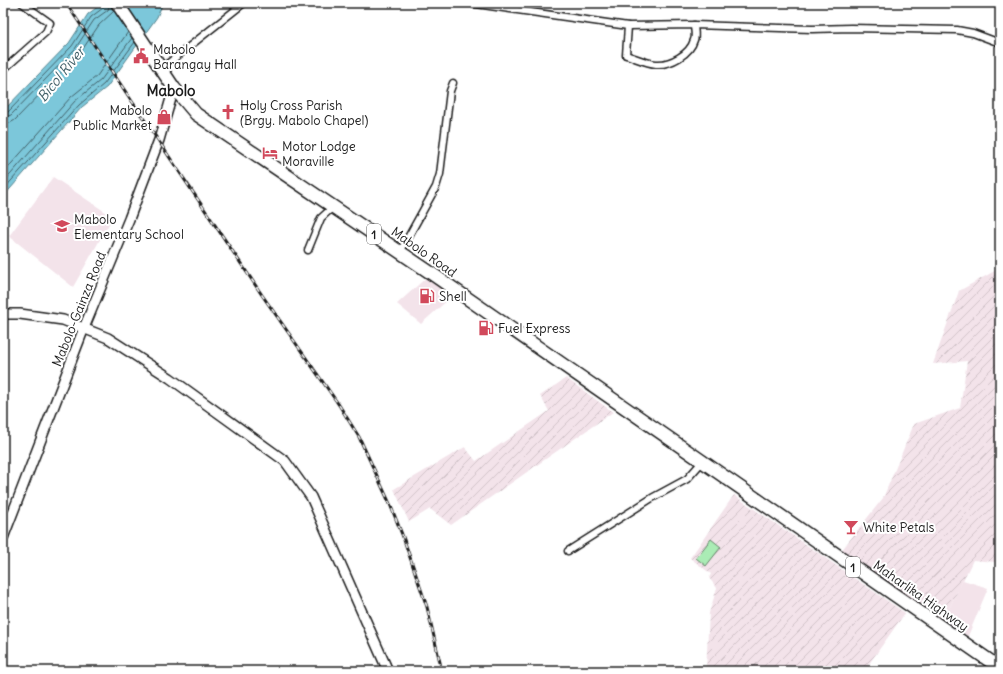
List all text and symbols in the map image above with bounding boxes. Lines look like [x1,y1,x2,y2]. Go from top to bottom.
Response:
water label: Bicol River [33,41,90,105]
place label: Mabolo Barangay Hall [153,41,237,73]
public building icon: Mabolo Barangay Hall [132,47,150,65]
district label: Mabolo [146,81,196,100]
place label: Holy Cross Parish (Brgy. Mabolo Chapel) [240,97,369,129]
place label: Mabolo Public Market [73,102,153,134]
church icon: Holy Cross Parish (Brgy. Mabolo Chapel) [219,103,237,121]
shop icon: Mabolo Public Market [155,108,173,126]
place label: Motor Lodge Moraville [282,138,356,170]
hotel icon: Motor Lodge Moraville [261,144,279,162]
place label: Mabolo Elementary School [74,211,184,243]
school or university icon: Mabolo Elementary School [53,217,71,235]
street label: Mabolo Road [388,223,460,281]
road number: 1 [367,224,381,244]
street label: Mabolo-Gainza Road [48,249,110,369]
fuel station icon: Shell [418,287,436,305]
place label: Shell [439,288,467,305]
fuel station icon: Fuel Express [477,319,495,337]
place label: Fuel Express [498,320,571,337]
bar icon: White Petals [842,518,860,536]
place label: White Petals [863,519,935,536]
road number: 1 [846,557,860,577]
street label: Maharlika Highway [870,557,972,635]

